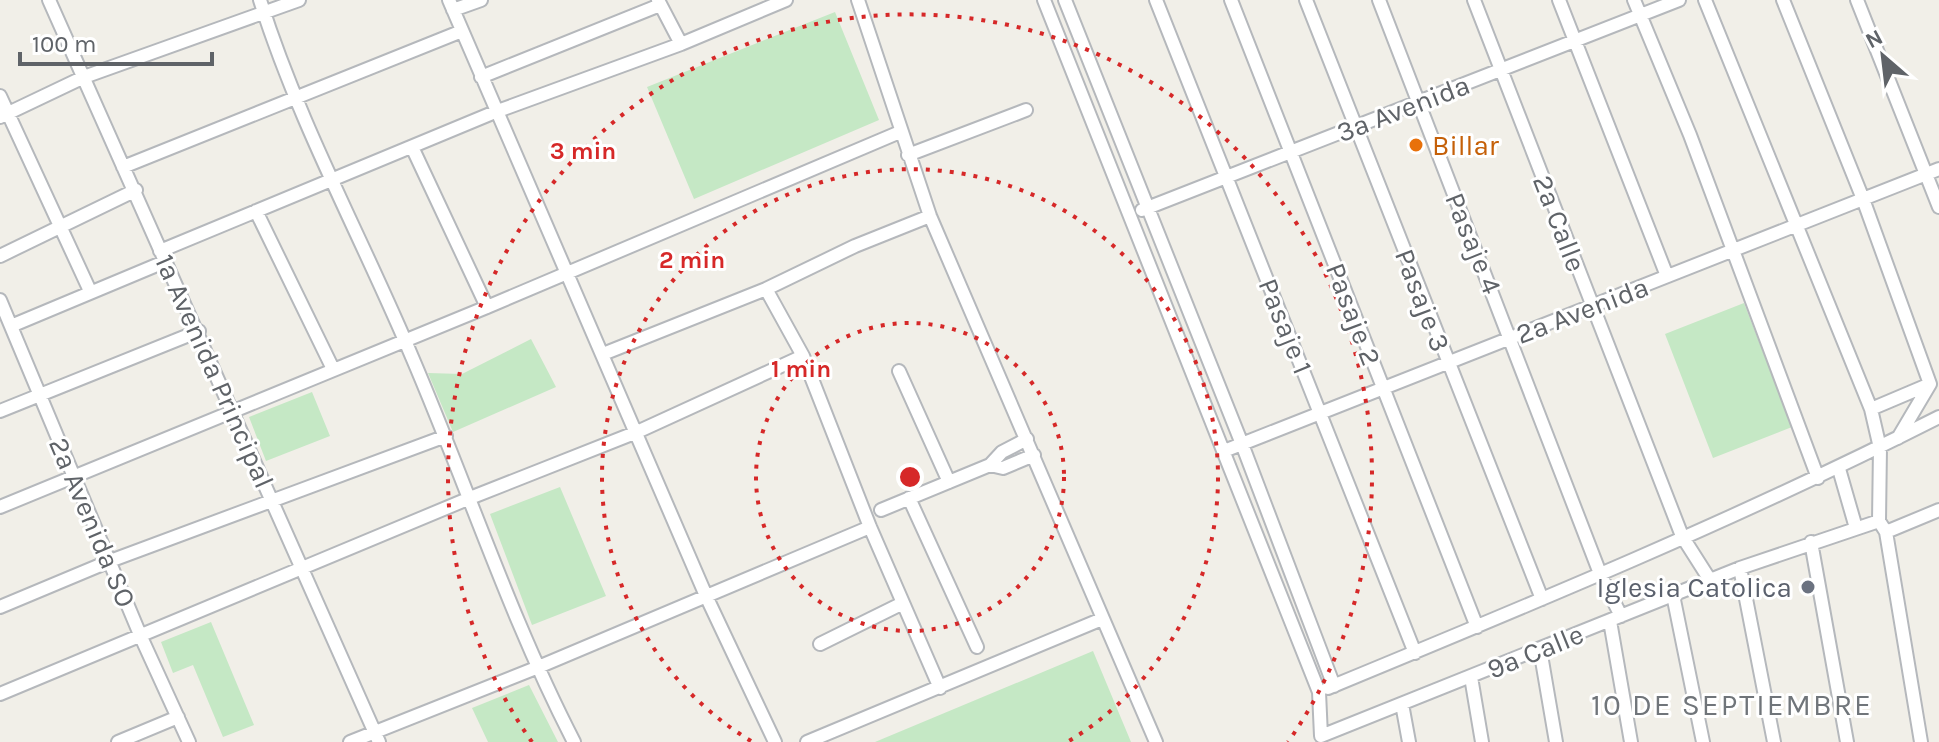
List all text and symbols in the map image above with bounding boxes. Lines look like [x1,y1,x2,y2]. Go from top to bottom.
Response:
scale bar [20,16,212,66]
north arrow [1843,16,1923,96]
text: N [1861,24,1887,54]
text: 100 m [32,30,97,58]
street label: 3a Avenida [1332,68,1474,149]
place label: Billar [1432,129,1500,162]
marker: Billar [1407,136,1425,154]
text: 3 min [550,137,616,165]
street label: 2a Calle [1526,170,1593,276]
street label: Pasaje 4 [1438,188,1509,299]
street label: Pasaje 3 [1388,244,1457,356]
text: 2 min [659,246,725,274]
street label: 1a Avenida Principal [148,249,281,493]
street label: Pasaje 2 [1319,258,1388,370]
street label: 2a Avenida [1511,270,1653,351]
street label: Pasaje 1 [1251,274,1320,379]
text: 1 min [771,355,831,383]
street label: 2a Avenida SO [42,432,143,612]
centre of rings [896,463,924,491]
place label: Iglesia Catolica [1597,571,1792,604]
marker: Iglesia Catolica [1799,578,1817,596]
street label: 9a Calle [1482,617,1588,686]
district label: 10 DE SEPTIEMBRE [1591,687,1873,723]

